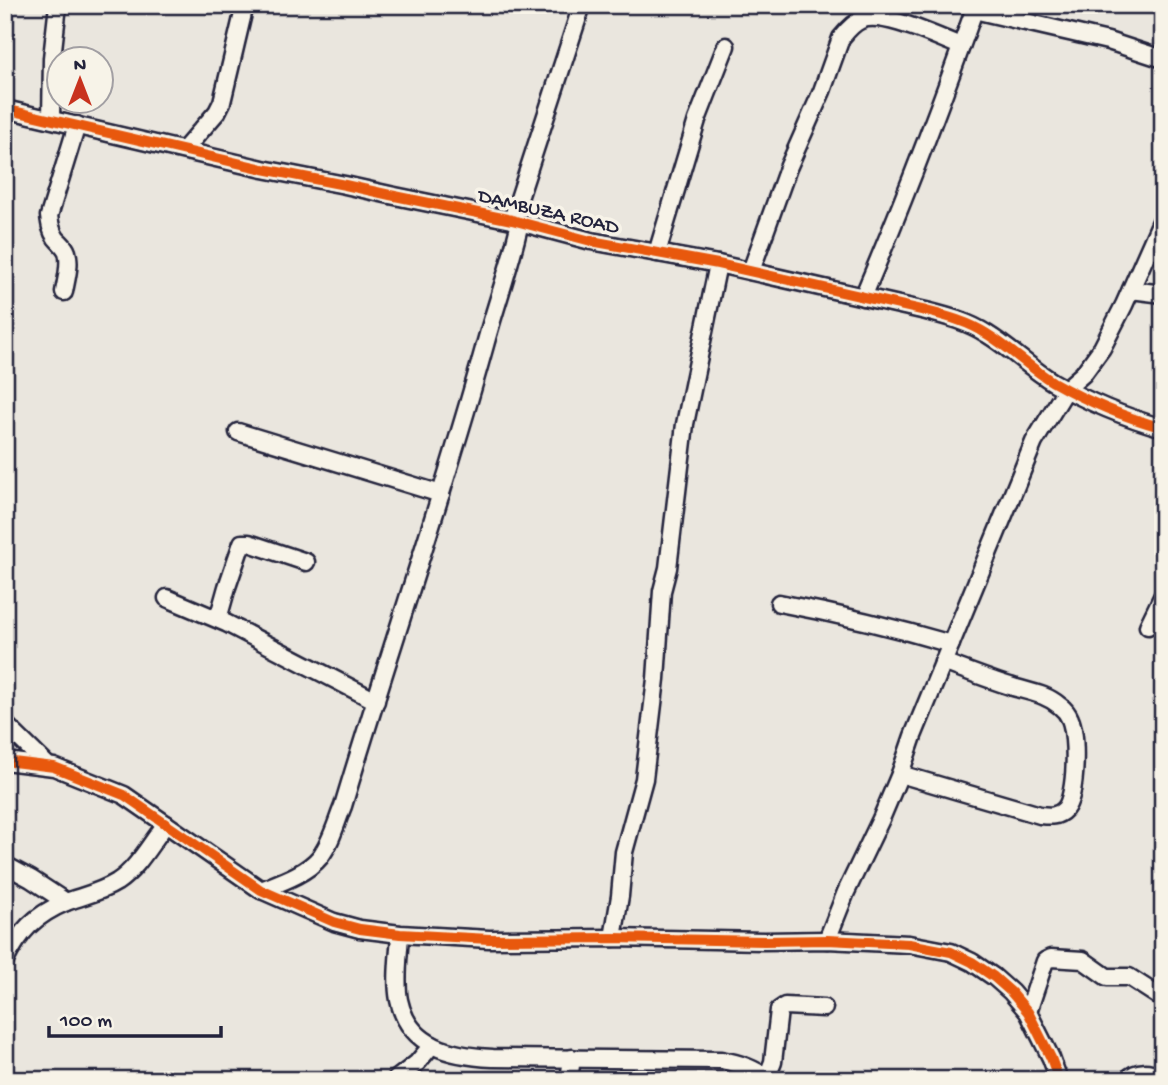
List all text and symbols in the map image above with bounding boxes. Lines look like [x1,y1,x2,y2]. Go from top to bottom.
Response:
north arrow [46,46,116,116]
text: N [74,55,86,78]
street label: DAMBUZA ROAD [473,185,622,242]
scale bar [49,994,220,1038]
text: 100 m [59,1010,112,1035]

